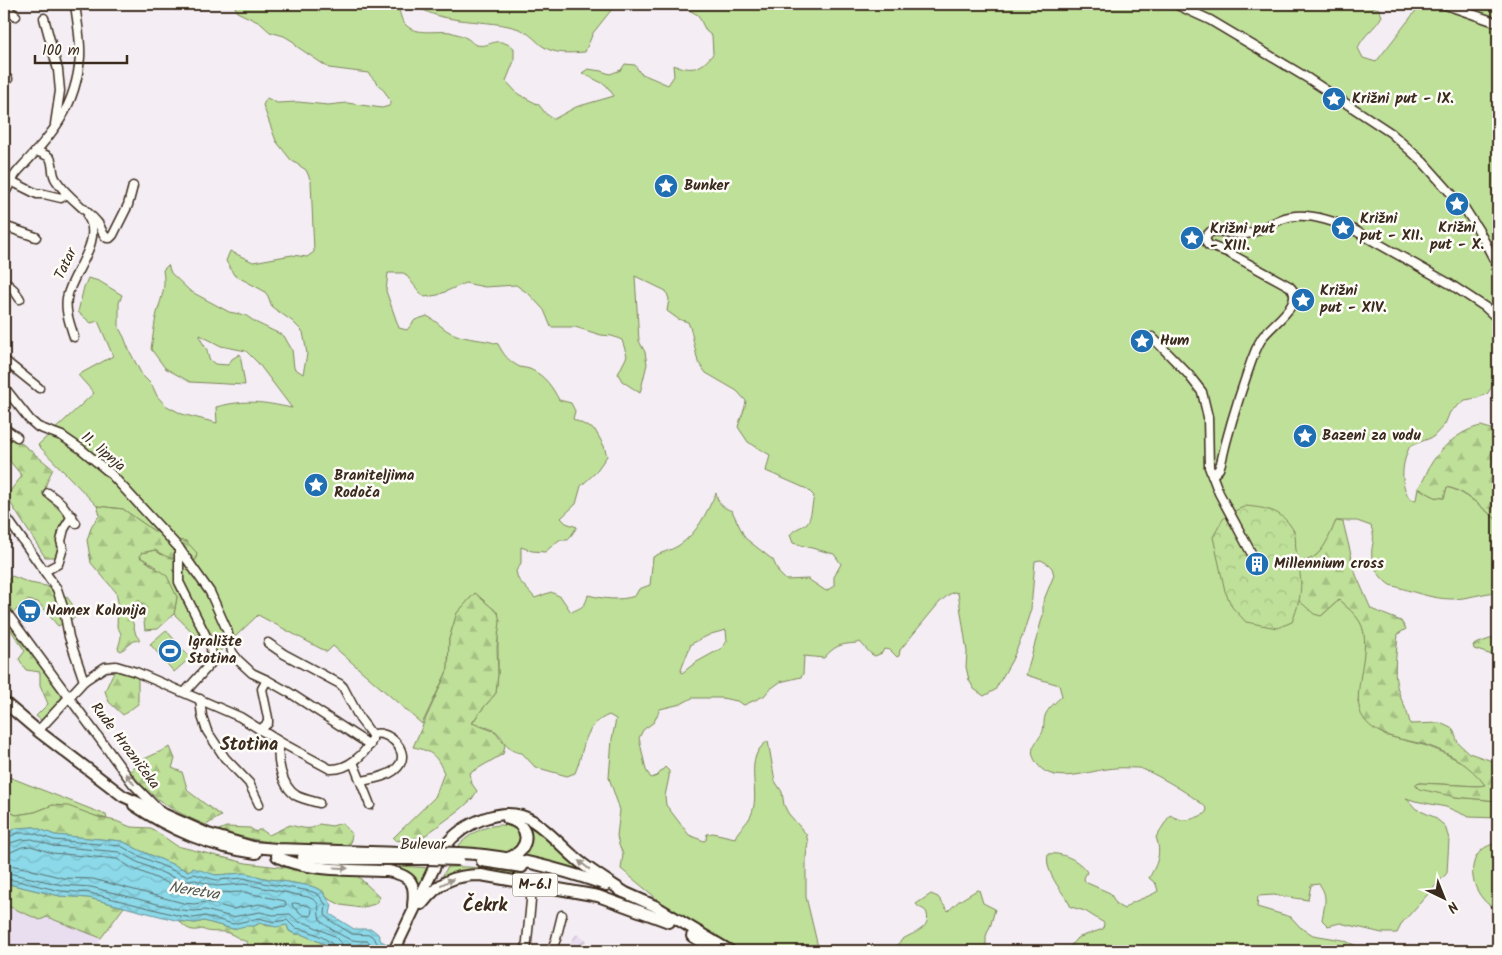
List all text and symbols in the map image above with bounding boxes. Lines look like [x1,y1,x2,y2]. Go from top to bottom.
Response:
scale bar [35,32,128,64]
text: 100 m [42,39,80,63]
place icon: Križni put - IX. [1321,86,1347,112]
place label: Križni put - IX. [1352,87,1454,111]
place icon: Bunker [653,173,679,199]
place label: Bunker [684,174,730,198]
place icon: Križni put - X. [1444,191,1470,217]
place label: Križni put - XII. [1359,207,1423,248]
place icon: Križni put - XII. [1330,215,1356,241]
place label: Križni put - X. [1429,216,1484,257]
place label: Križni put - XIII. [1210,217,1276,258]
place icon: Križni put - XIII. [1179,225,1205,251]
street label: Tatar [48,243,84,284]
place label: Križni put - XIV. [1319,279,1387,320]
place icon: Križni put - XIV. [1290,287,1316,313]
place icon: Hum [1129,328,1155,354]
place label: Hum [1160,329,1189,353]
place icon: Bazeni za vodu [1292,423,1318,449]
place label: Bazeni za vodu [1322,424,1421,448]
street label: 11. lipnja [75,426,131,478]
place label: Braniteljima Rodoča [334,464,415,505]
place icon: Braniteljima Rodoča [303,472,329,498]
building icon: Millennium cross [1244,551,1270,577]
place label: Millennium cross [1274,552,1384,576]
supermarket icon: Namex Kolonija [16,598,42,624]
place label: Namex Kolonija [46,599,146,623]
place label: Igralište Stotina [188,630,243,671]
sports icon: Igralište Stotina [157,638,183,664]
street label: Rude Hrozničeka [84,697,166,795]
district label: Stotina [220,731,278,760]
one-way arrow [125,772,135,786]
street label: Bulevar [400,833,447,857]
one-way arrow [578,859,591,870]
one-way arrow [333,864,349,872]
north arrow [1420,872,1470,922]
road number: M-6.1 [512,874,558,896]
water label: Neretva [167,875,223,908]
one-way arrow [440,877,454,885]
district label: Čekrk [463,892,508,921]
text: N [1441,896,1463,918]

